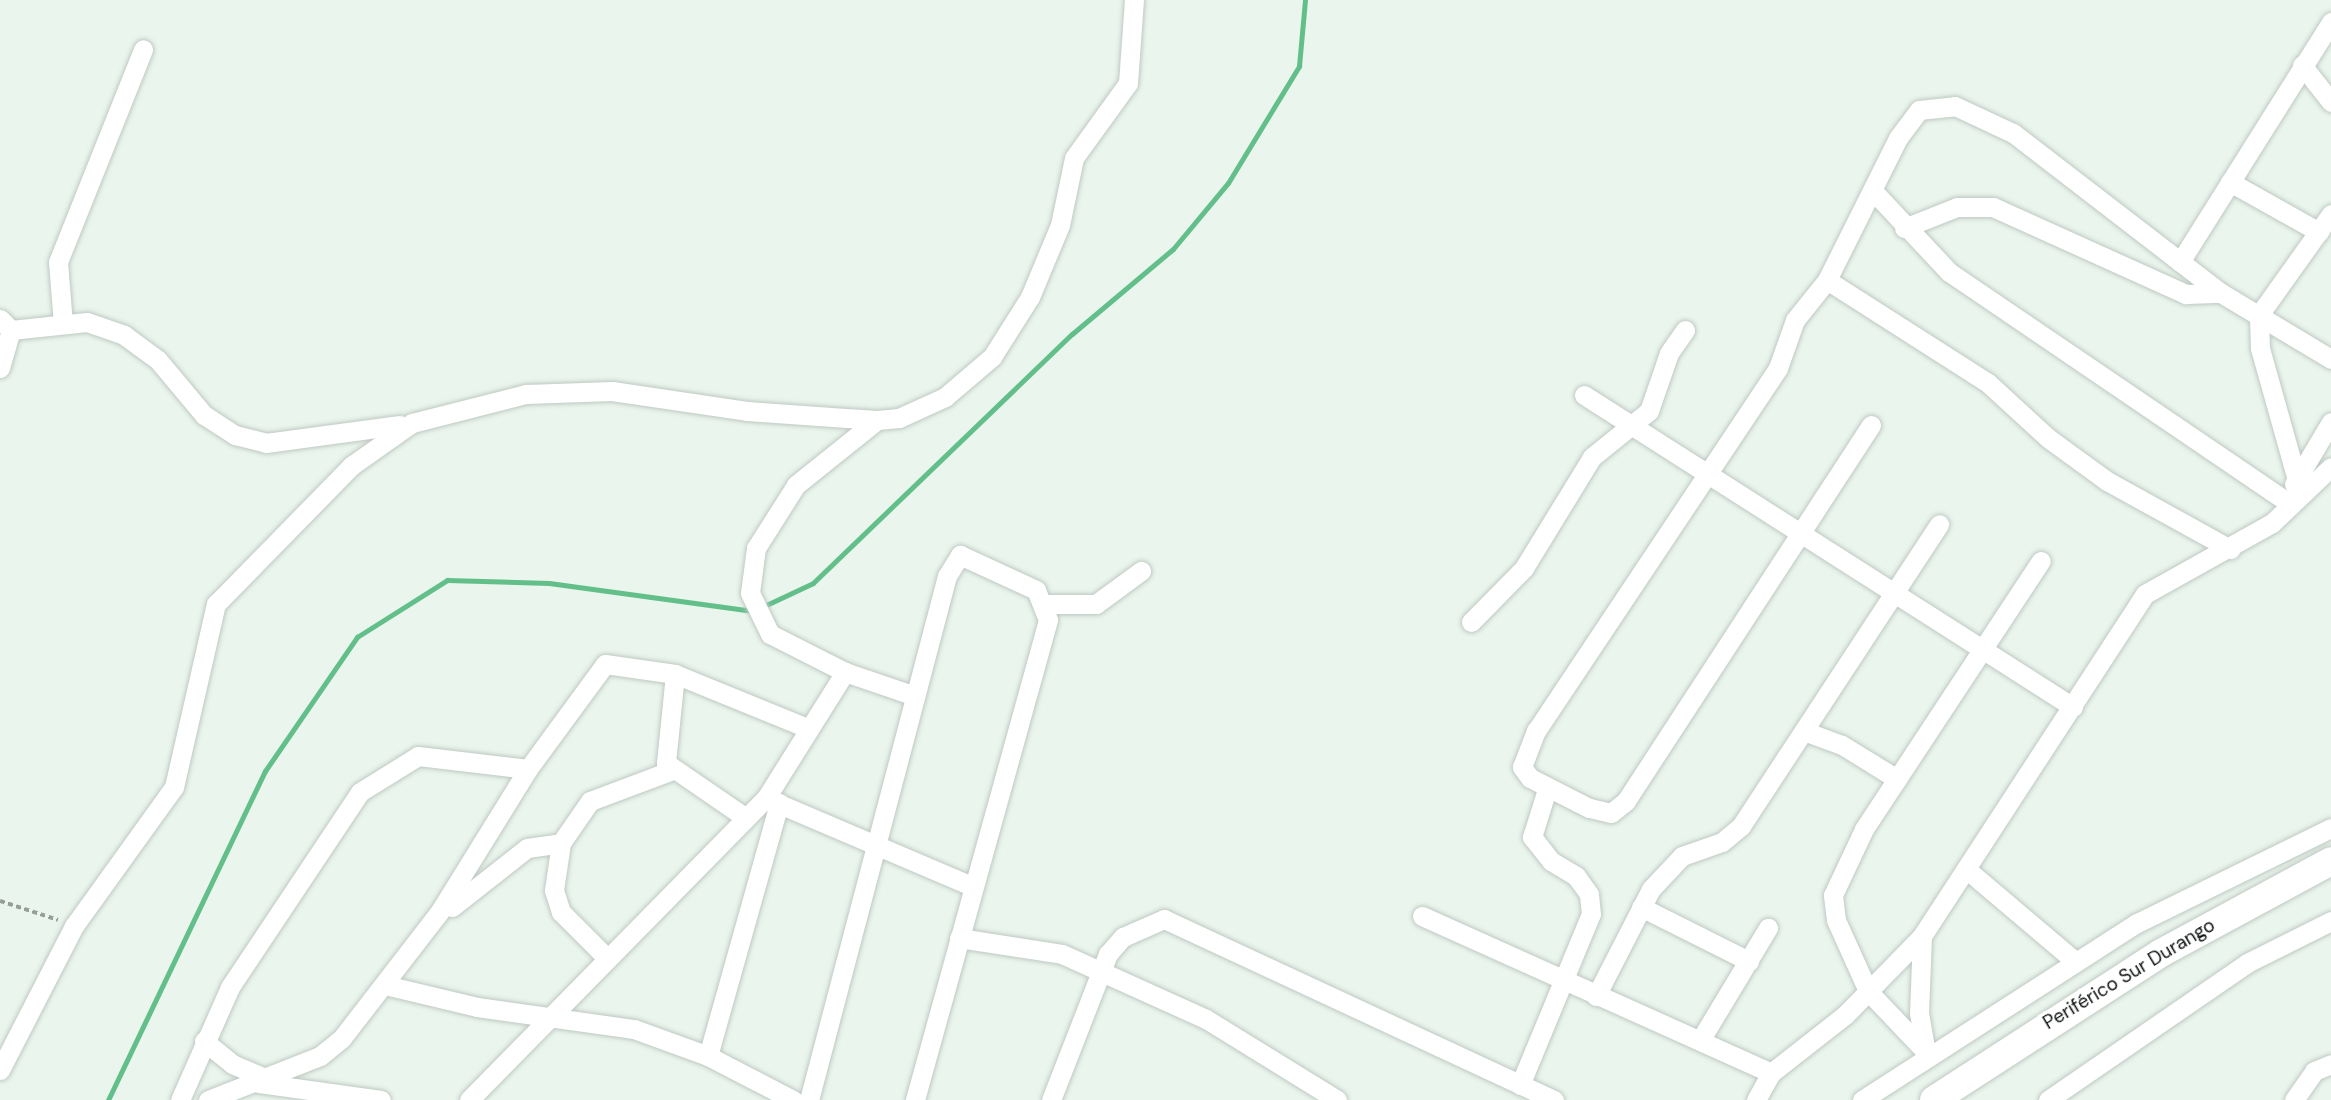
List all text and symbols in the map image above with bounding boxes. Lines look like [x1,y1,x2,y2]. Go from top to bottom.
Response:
street label: Periférico Sur Durango [2039,914,2219,1034]

